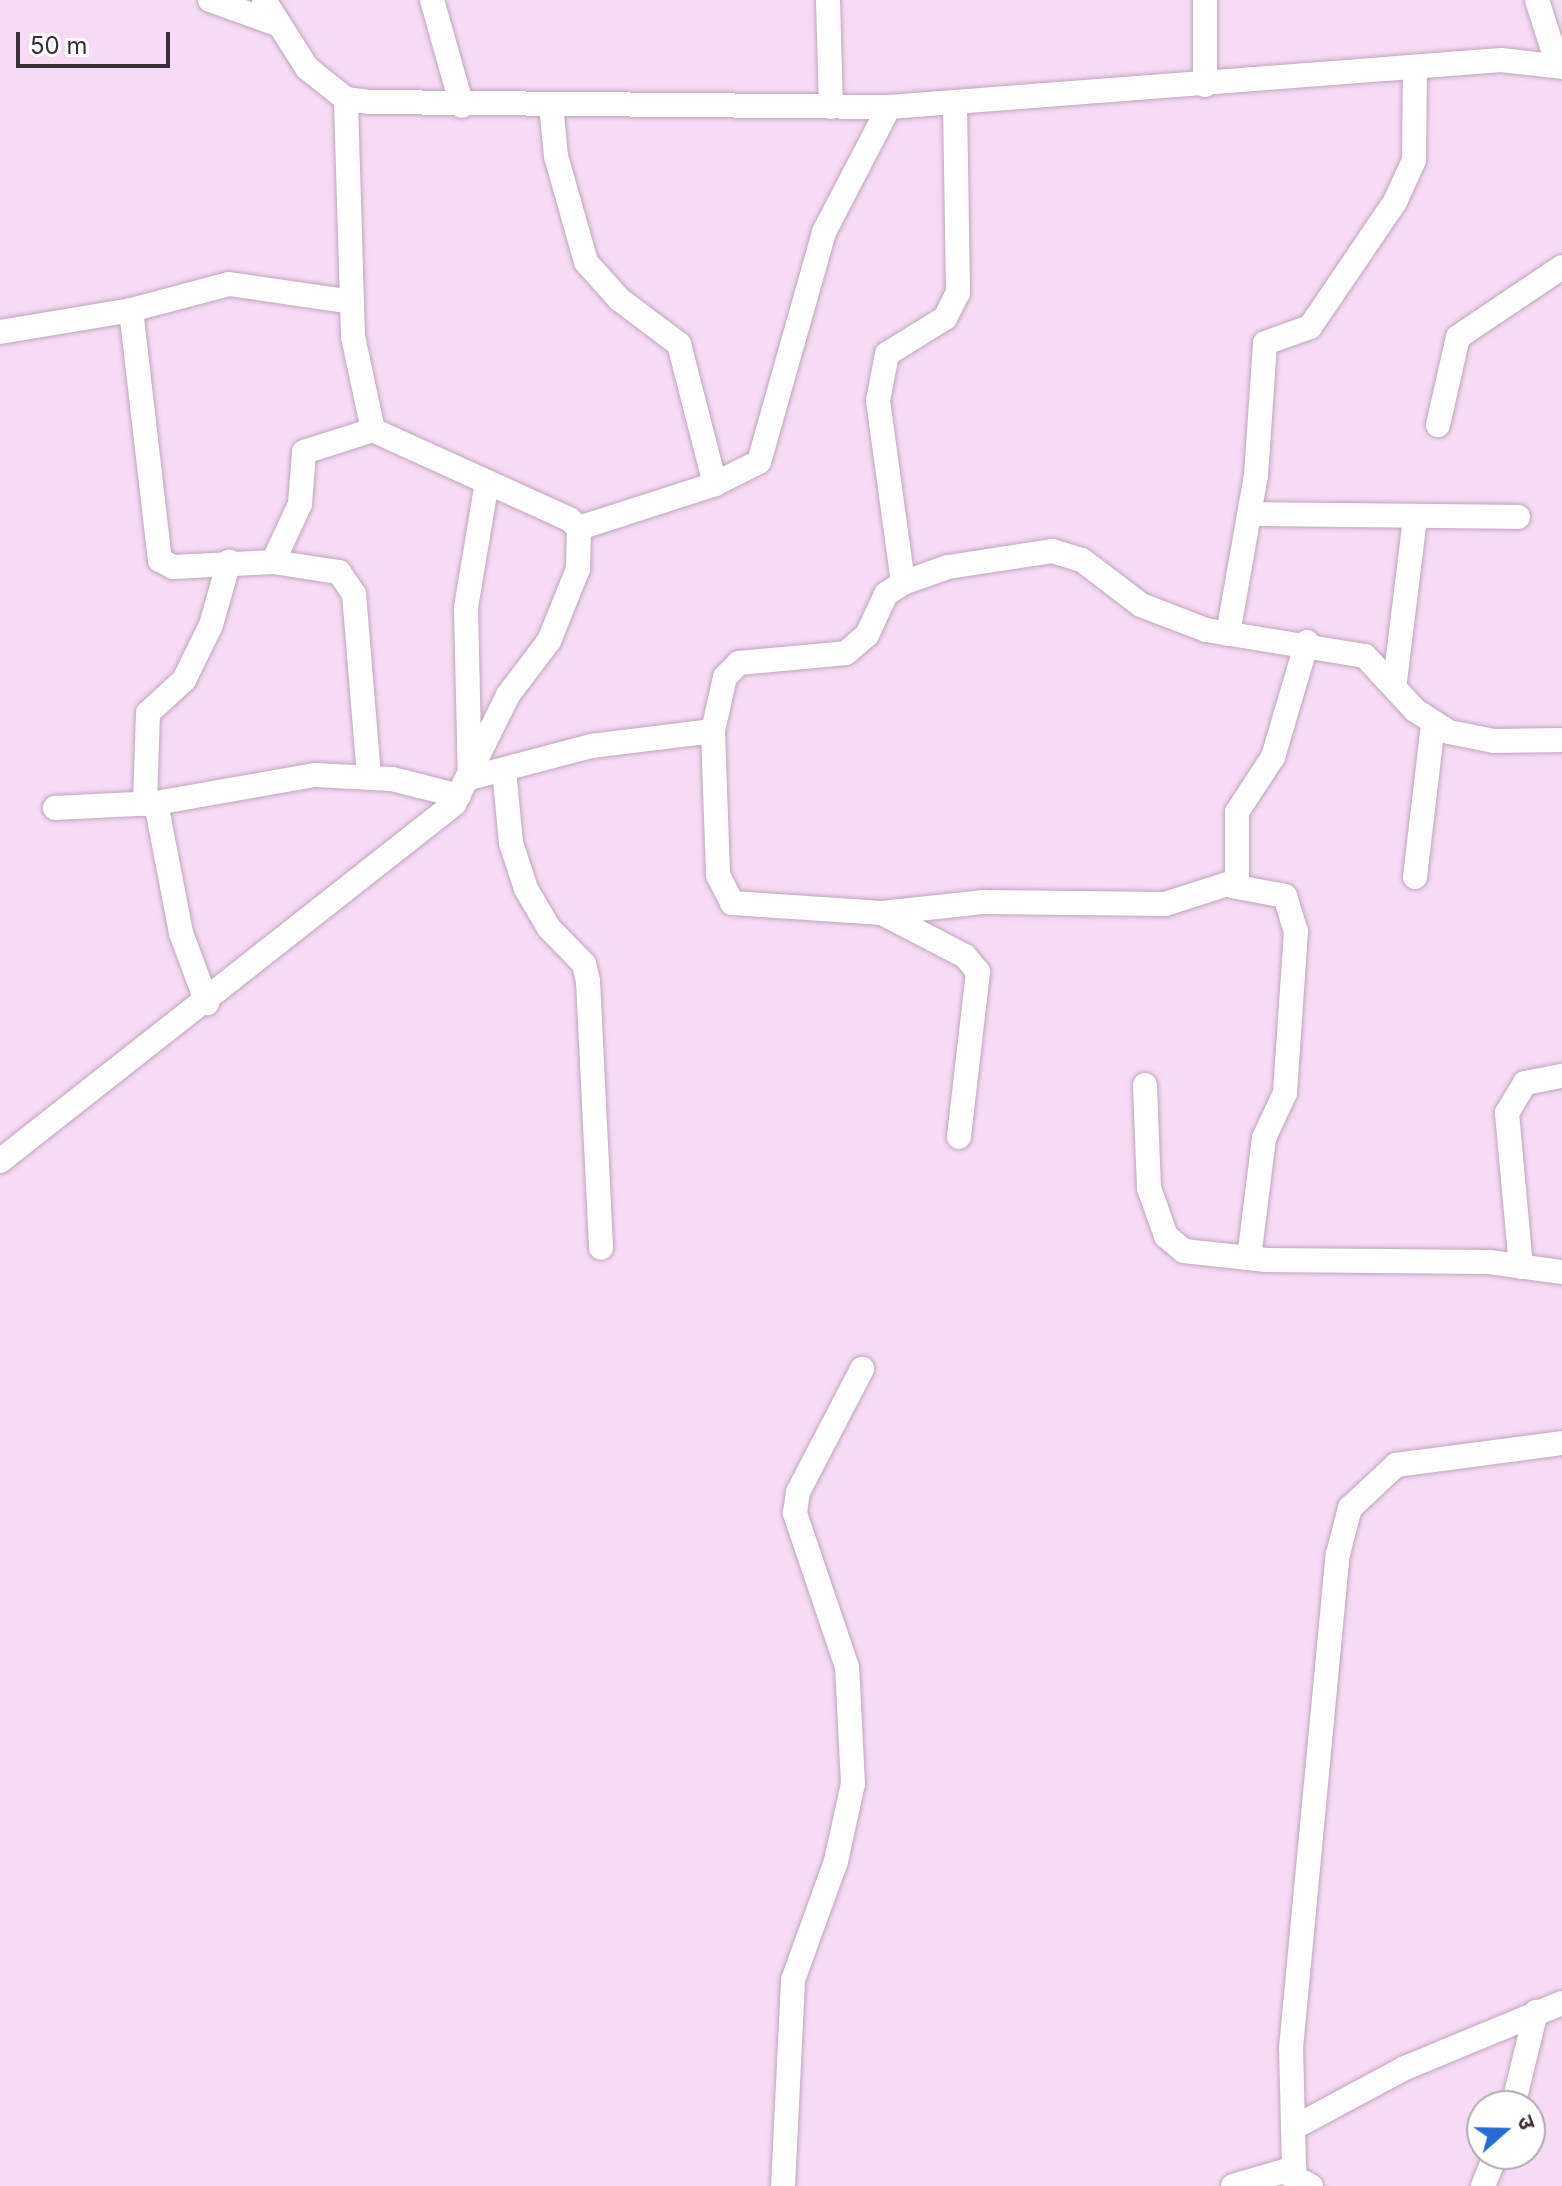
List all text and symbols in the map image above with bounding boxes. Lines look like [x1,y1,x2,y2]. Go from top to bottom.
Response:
scale bar [20,16,174,66]
text: 50 m [30,31,88,60]
north arrow [1466,2090,1546,2170]
text: उ [1512,2112,1541,2133]

